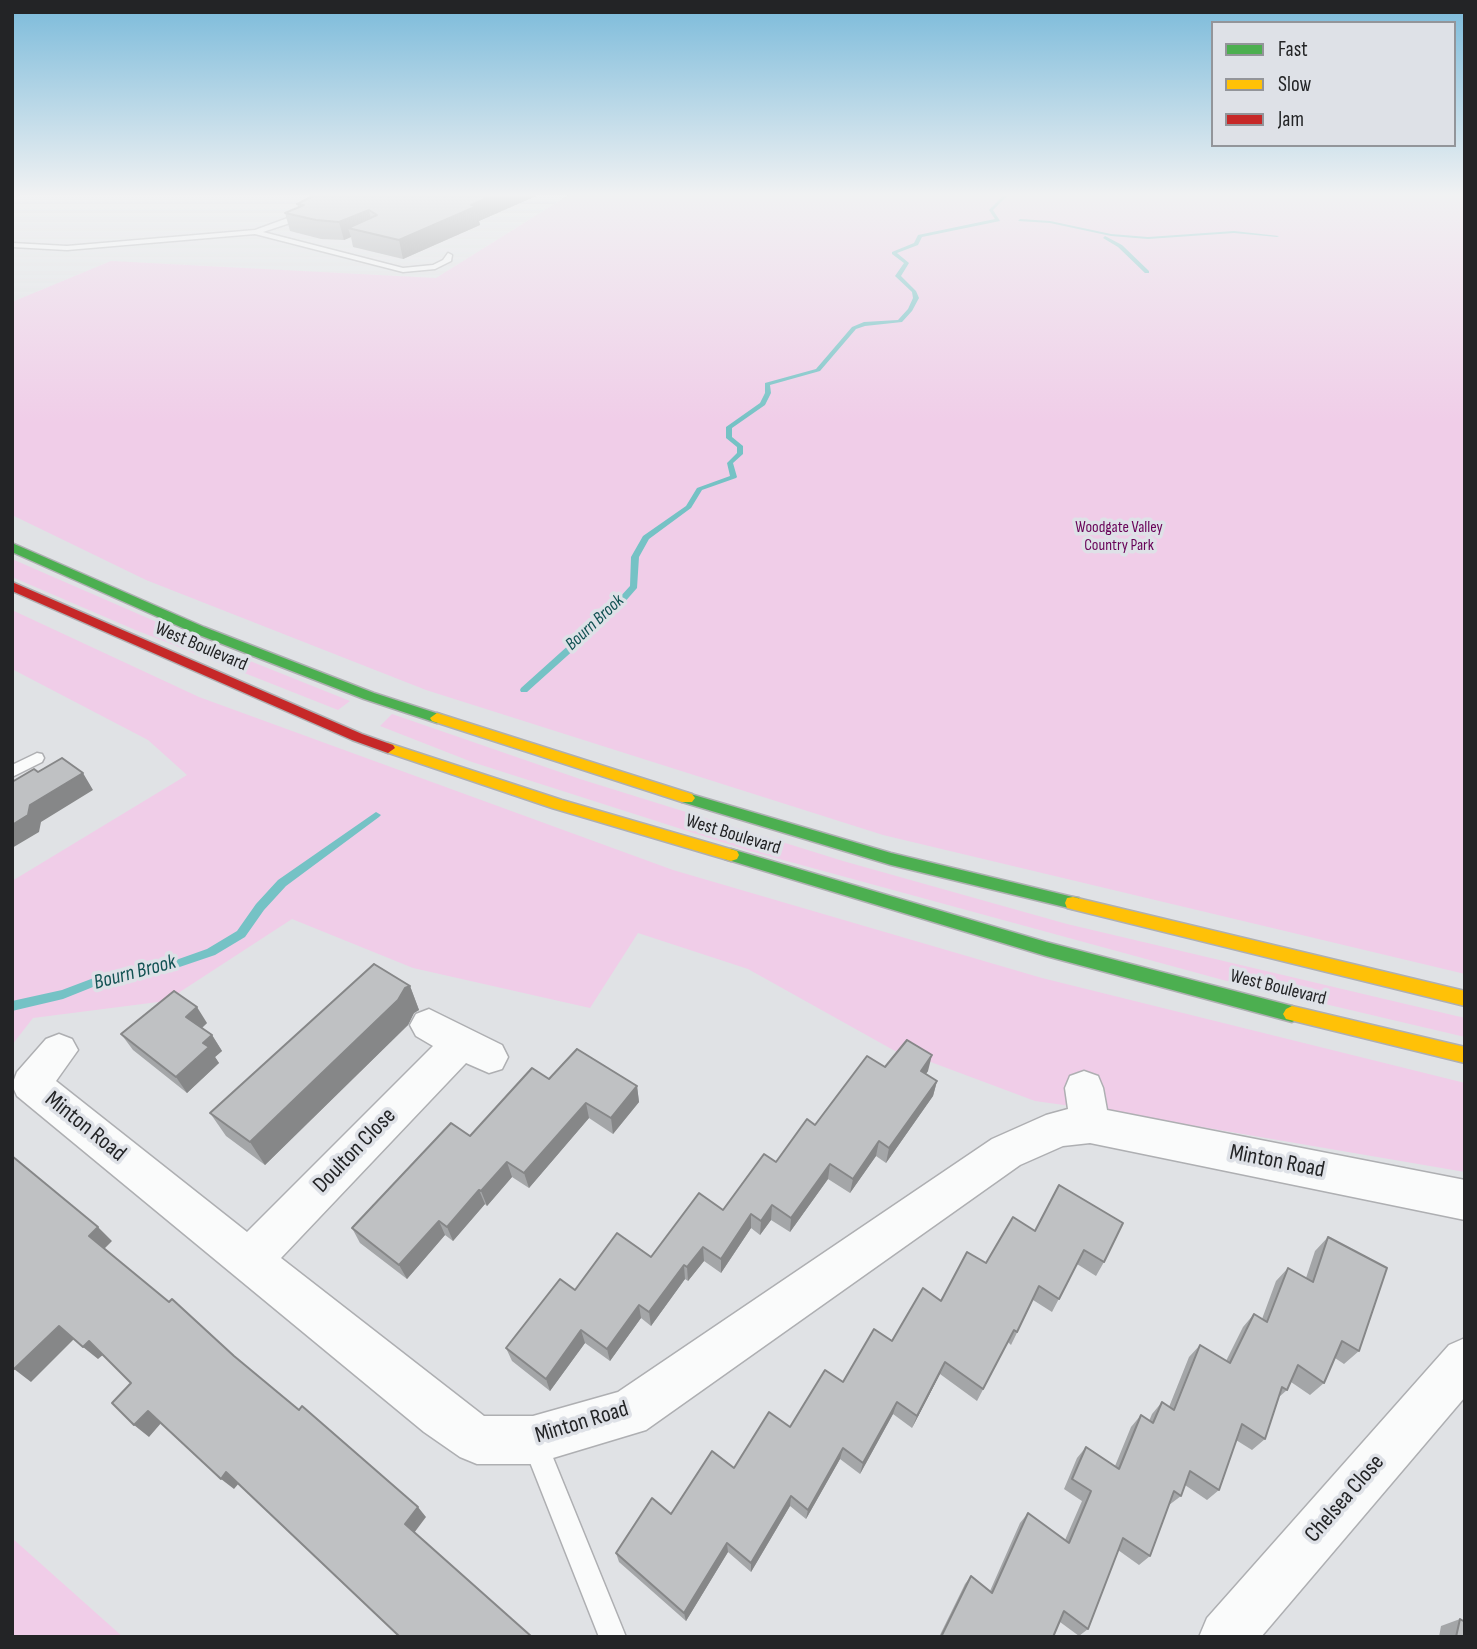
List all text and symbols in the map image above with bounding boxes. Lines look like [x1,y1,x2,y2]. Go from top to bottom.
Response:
legend [1211,21,1456,147]
text: Fast [1278,37,1308,62]
text: Slow [1278,72,1311,97]
text: Jam [1278,107,1304,132]
park label: Woodgate Valley Country Park [1075,518,1163,556]
water label: Bourn Brook [561,591,629,655]
street label: West Boulevard [151,617,251,677]
street label: West Boulevard [683,810,783,860]
water label: Bourn Brook [91,950,179,996]
street label: West Boulevard [1228,965,1328,1011]
street label: Minton Road [39,1086,131,1168]
street label: Doulton Close [308,1103,402,1199]
street label: Minton Road [1227,1139,1327,1185]
street label: Minton Road [532,1396,632,1450]
street label: Chelsea Close [1299,1450,1391,1548]

